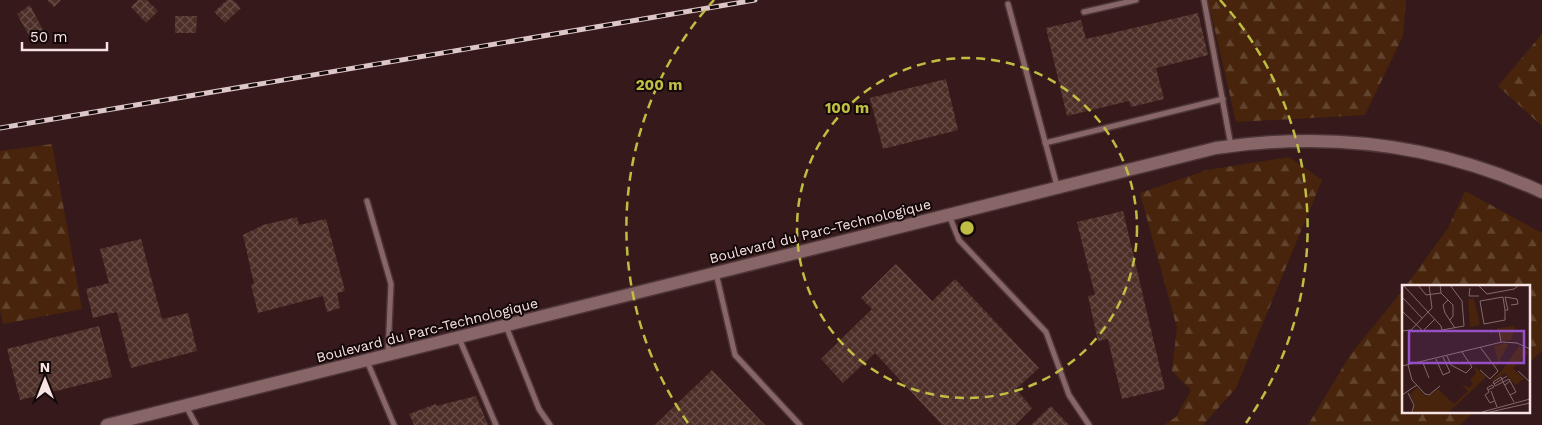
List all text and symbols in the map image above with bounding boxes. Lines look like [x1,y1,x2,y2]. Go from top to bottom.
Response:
scale bar [22,20,108,52]
text: 50 m [30,28,67,46]
text: 200 m [636,76,682,94]
text: 100 m [825,99,869,117]
street label: Boulevard du Parc-Technologique [707,196,933,266]
centre of rings [958,219,976,237]
inset map [1402,285,1530,412]
street label: Boulevard du Parc-Technologique [314,295,540,365]
north arrow [20,355,70,405]
text: N [40,359,50,375]

